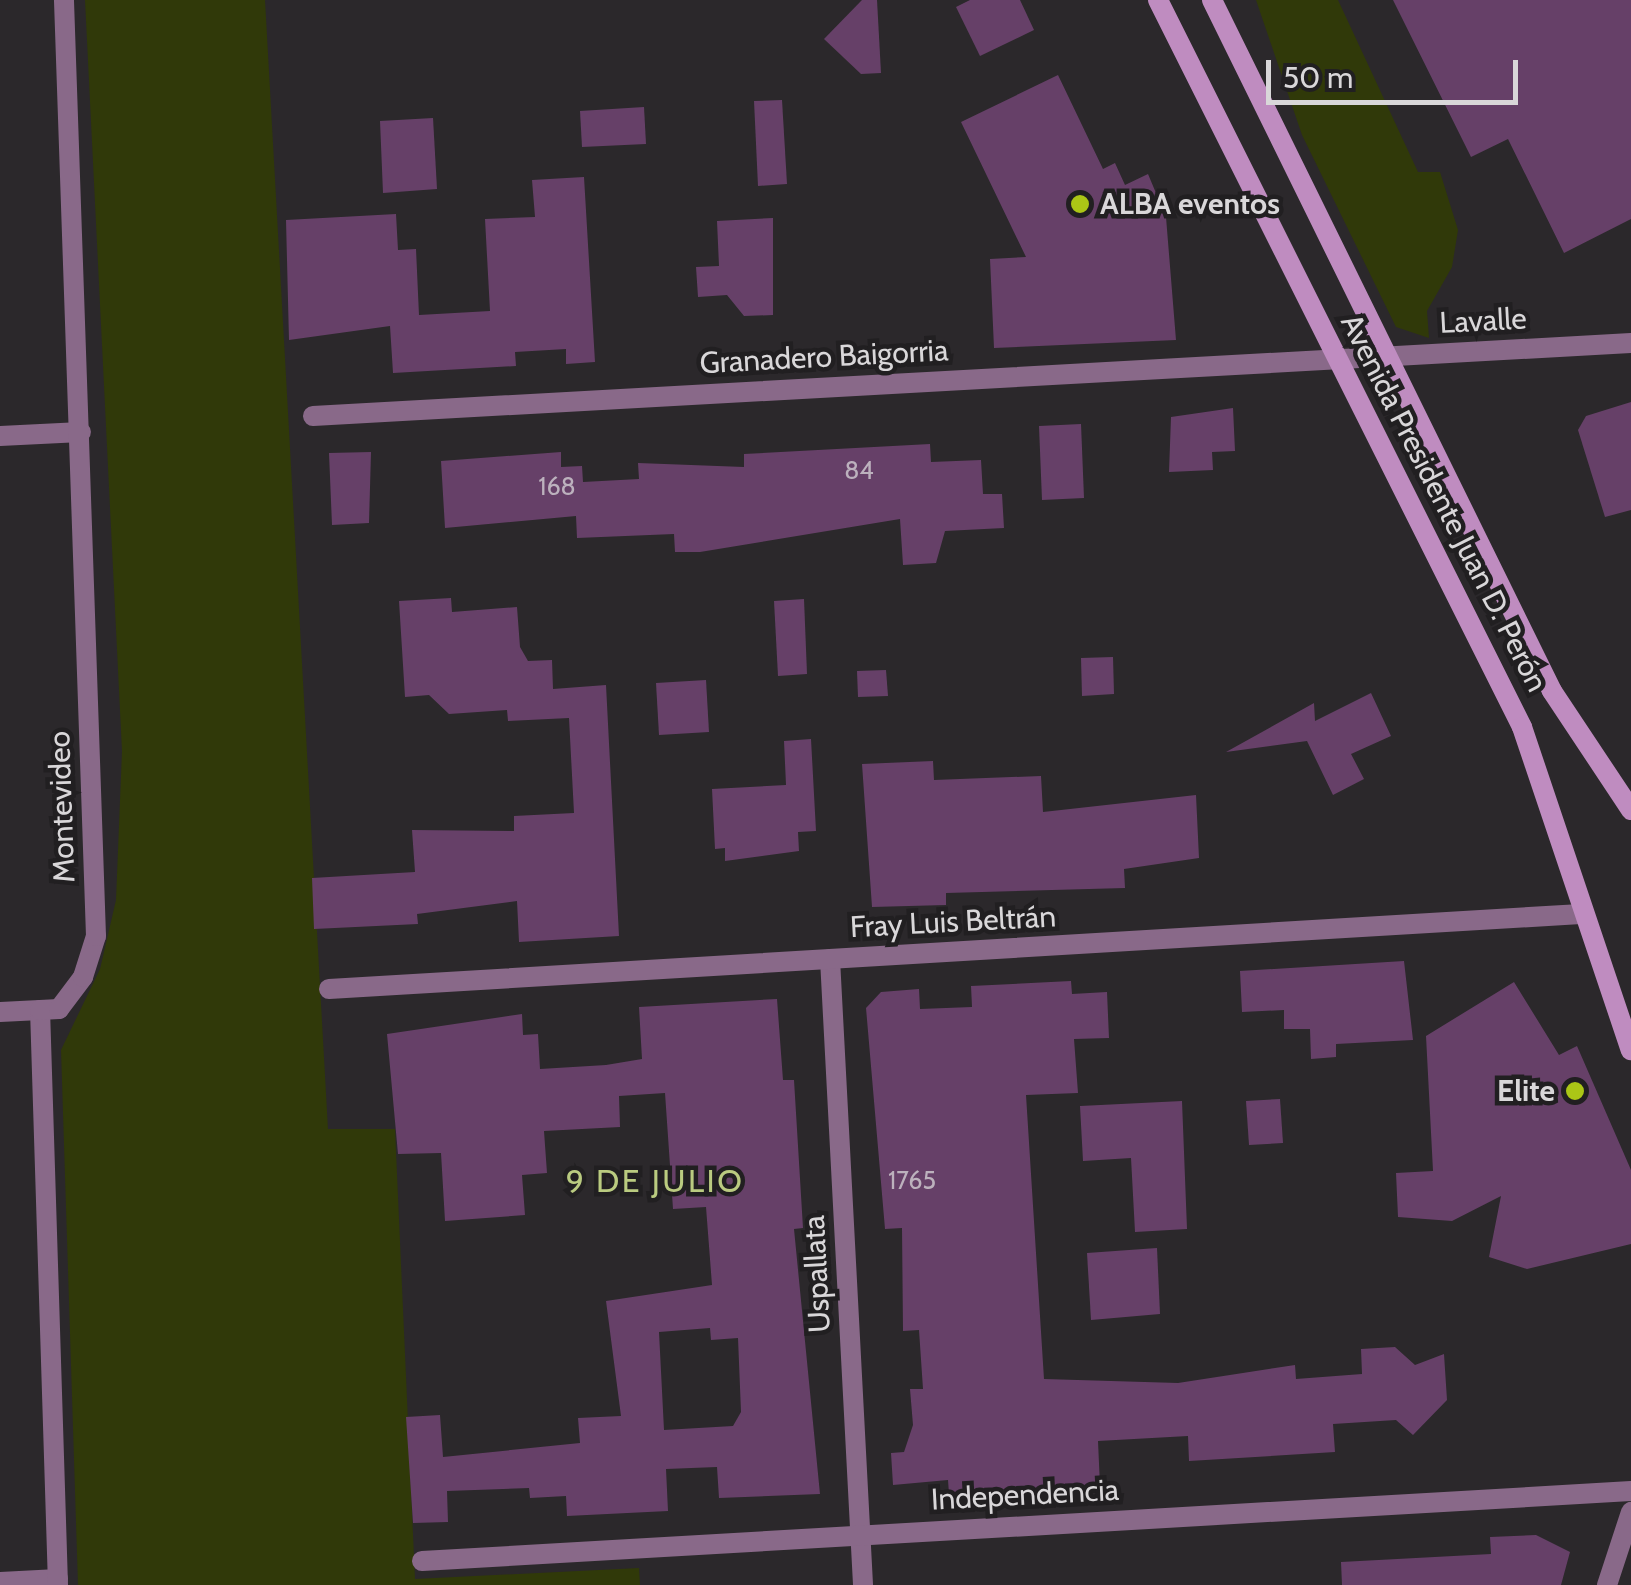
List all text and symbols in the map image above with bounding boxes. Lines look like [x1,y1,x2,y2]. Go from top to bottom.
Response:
scale bar [1271,40,1524,102]
text: 50 m [1283,59,1353,96]
place label: ALBA eventos [1100,186,1280,222]
marker: ALBA eventos [1069,193,1091,215]
street label: Lavalle [1438,301,1528,341]
street label: Avenida Presidente Juan D. Perón [1333,308,1555,698]
street label: Granadero Baigorria [699,333,949,381]
house number: 84 [844,455,874,485]
house number: 168 [538,471,576,501]
street label: Montevideo [41,730,83,884]
street label: Fray Luis Beltrán [849,899,1057,945]
place label: Elite [1497,1073,1555,1109]
marker: Elite [1564,1080,1586,1102]
district label: 9 DE JULIO [566,1162,744,1200]
house number: 1765 [888,1165,936,1195]
street label: Uspallata [796,1214,838,1334]
street label: Independencia [930,1472,1120,1518]

